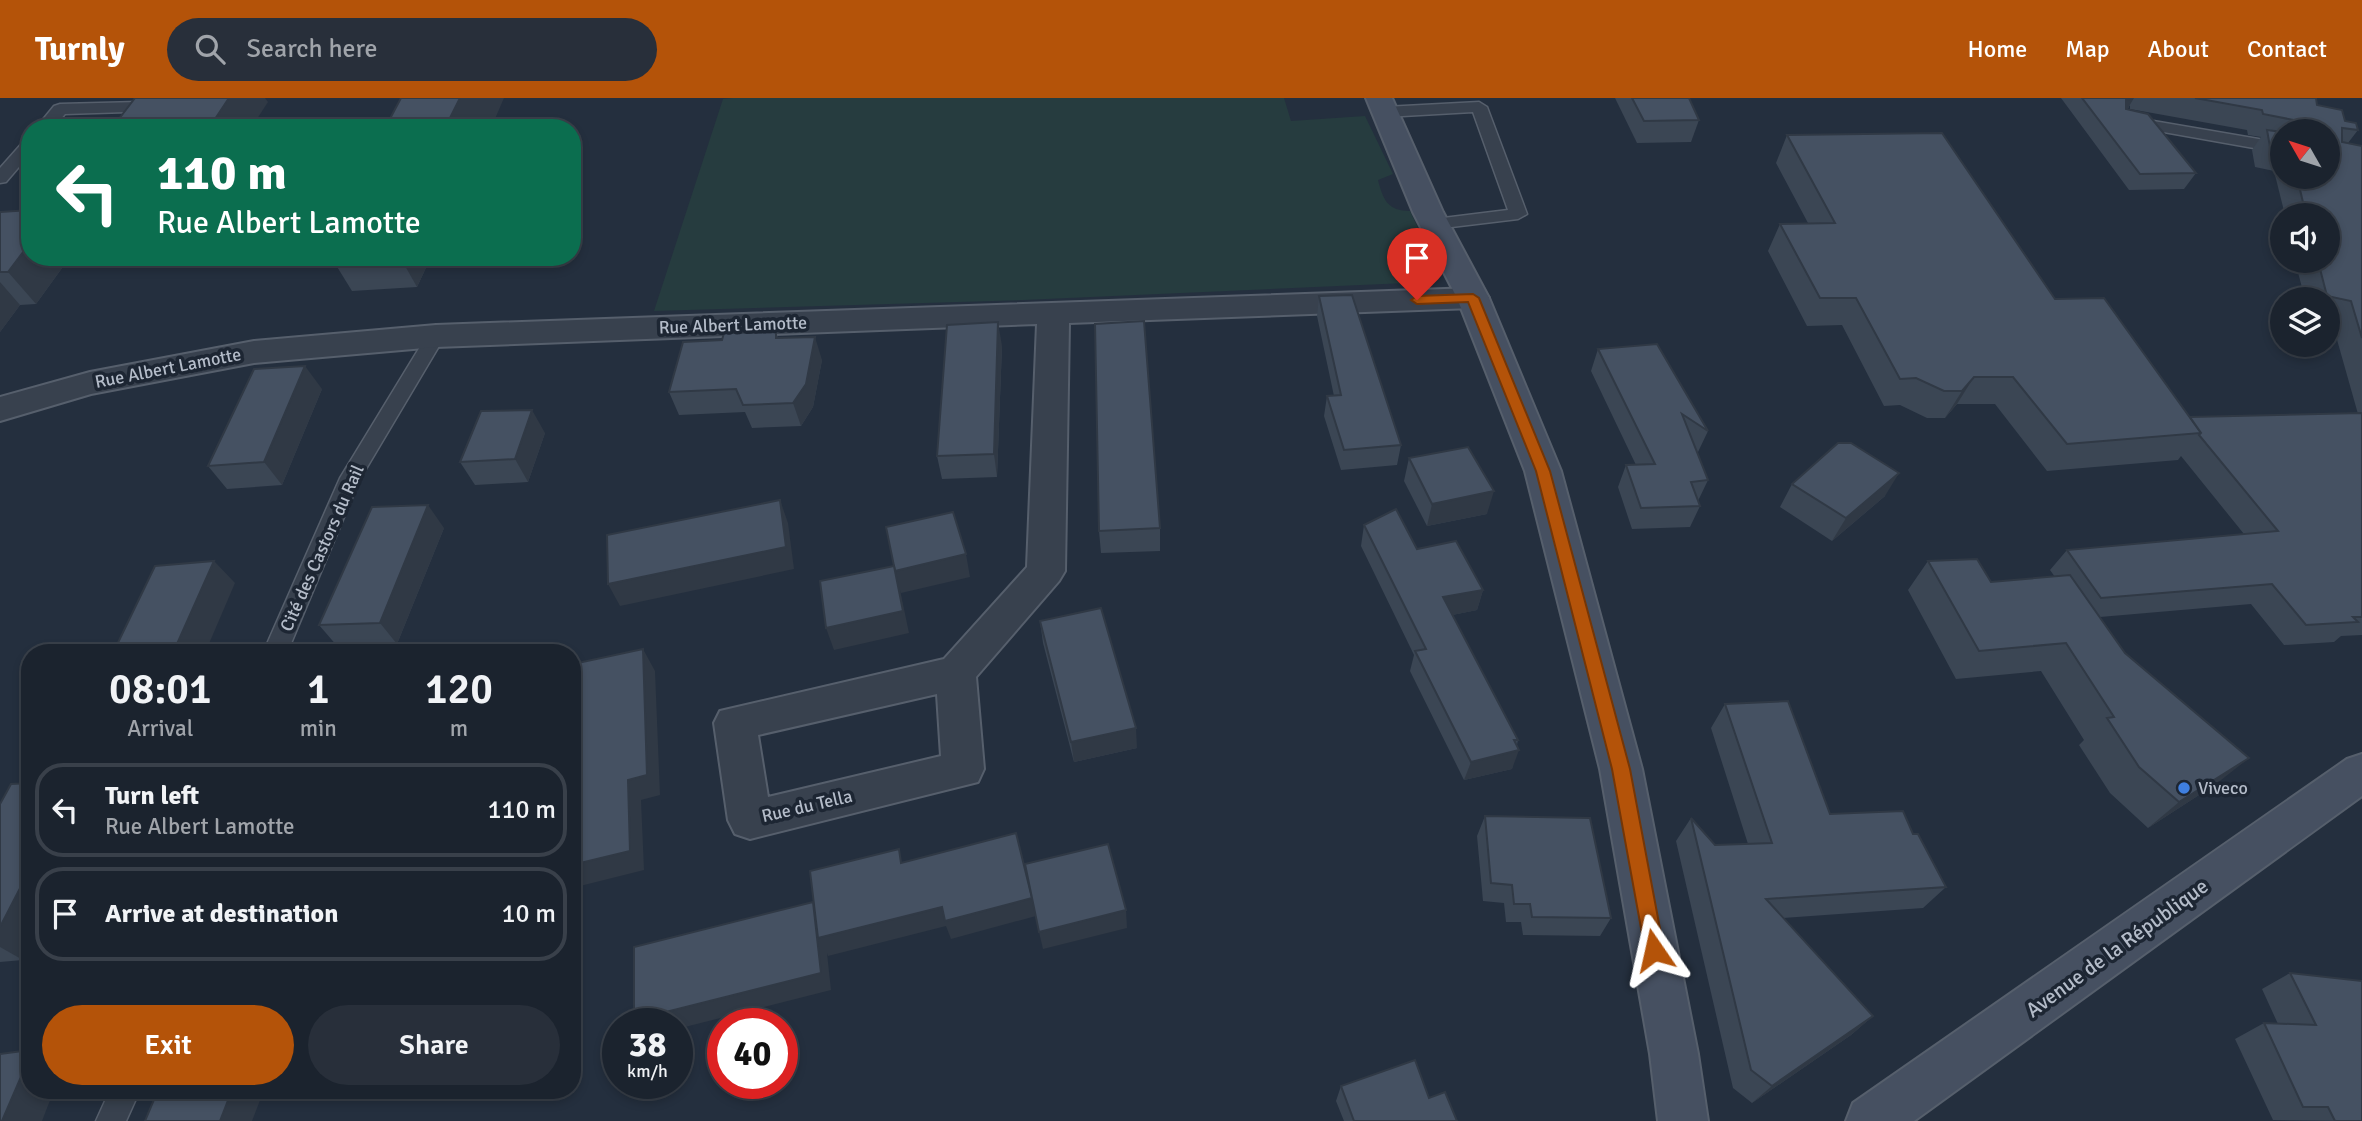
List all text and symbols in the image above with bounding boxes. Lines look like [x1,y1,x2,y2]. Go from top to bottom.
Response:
search box [167,18,657,81]
text: Turnly [35,29,125,70]
icon: search [191,30,229,68]
text: Search here [247,33,378,65]
text: Home [1967,34,2027,64]
text: Map [2065,34,2110,64]
text: About [2148,34,2209,64]
text: Contact [2247,34,2327,64]
north arrow [2270,119,2340,189]
map controls [2270,119,2340,357]
text: 110 m [157,143,287,203]
icon: left [42,147,133,238]
text: Rue Albert Lamotte [157,203,421,242]
button: sound [2270,203,2340,273]
pin [1387,228,1447,300]
icon: arrive [1398,239,1436,277]
button: layers [2270,287,2340,357]
street label: Rue Albert Lamotte [658,311,808,339]
street label: Rue Albert Lamotte [93,343,243,393]
street label: Cité des Castors du Rail [275,461,369,635]
text: 08:01 [109,664,212,715]
text: 1 [307,664,330,715]
text: 120 [425,664,493,715]
text: Arrival [127,714,193,743]
text: min [300,714,337,743]
text: m [450,714,468,743]
place label: Viveco [2198,777,2248,799]
text: Turn left [105,780,199,812]
marker: Viveco [2176,780,2192,796]
street label: Rue du Tella [759,785,855,827]
icon: left [46,791,84,829]
text: 110 m [487,794,556,826]
text: Rue Albert Lamotte [105,812,295,841]
street label: Avenue de la République [2021,873,2213,1023]
icon: arrive [46,895,84,933]
text: Arrive at destination [105,898,338,930]
text: 10 m [501,898,556,930]
position arrow [1617,913,1691,987]
button: Exit [42,1005,294,1085]
button: Share [308,1005,560,1085]
speed limit sign: 40 [707,1008,798,1099]
text: 38 [629,1023,666,1066]
text: km/h [627,1060,668,1082]

